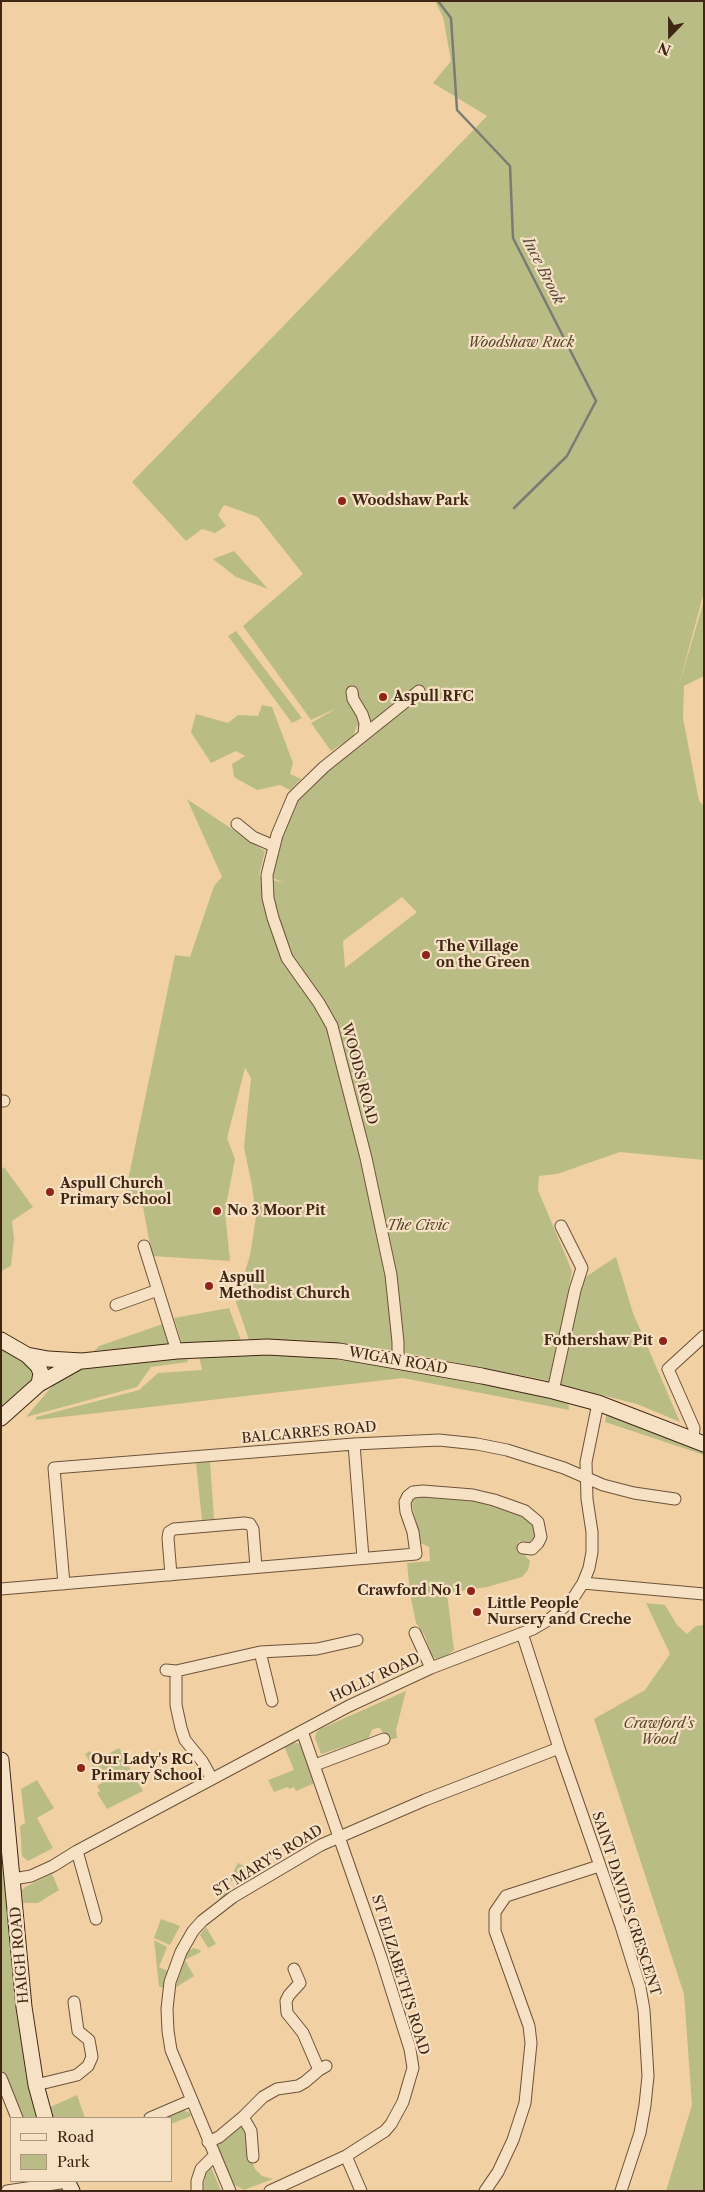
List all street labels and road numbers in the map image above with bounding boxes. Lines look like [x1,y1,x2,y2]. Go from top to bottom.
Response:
street label: WOODS ROAD [337,1021,381,1127]
street label: WIGAN ROAD [347,1344,449,1378]
street label: BALCARRES ROAD [241,1419,377,1447]
street label: HOLLY ROAD [327,1650,423,1706]
street label: SAINT DAVID'S CRESCENT [588,1810,664,1998]
street label: ST MARY'S ROAD [210,1822,326,1900]
street label: ST ELIZABETH'S ROAD [368,1893,432,2057]
street label: HAIGH ROAD [7,1906,33,2004]

